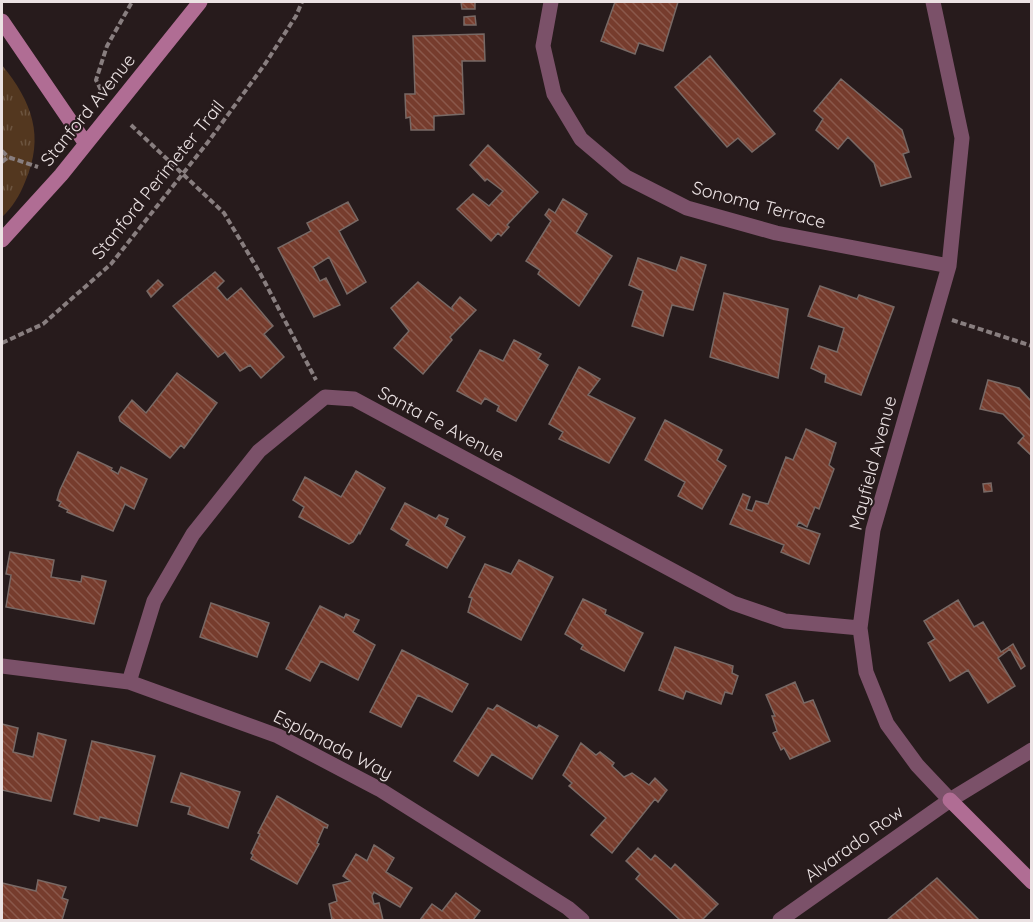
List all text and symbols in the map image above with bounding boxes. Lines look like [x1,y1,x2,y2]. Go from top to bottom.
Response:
street label: Stanford Avenue [35,49,140,171]
street label: Stanford Perimeter Trail [86,95,229,264]
street label: Sonoma Terrace [690,176,828,233]
street label: Santa Fe Avenue [374,381,508,467]
street label: Mayfield Avenue [844,393,901,532]
street label: Esplanada Way [270,705,397,785]
street label: Alvarado Row [800,800,908,887]

